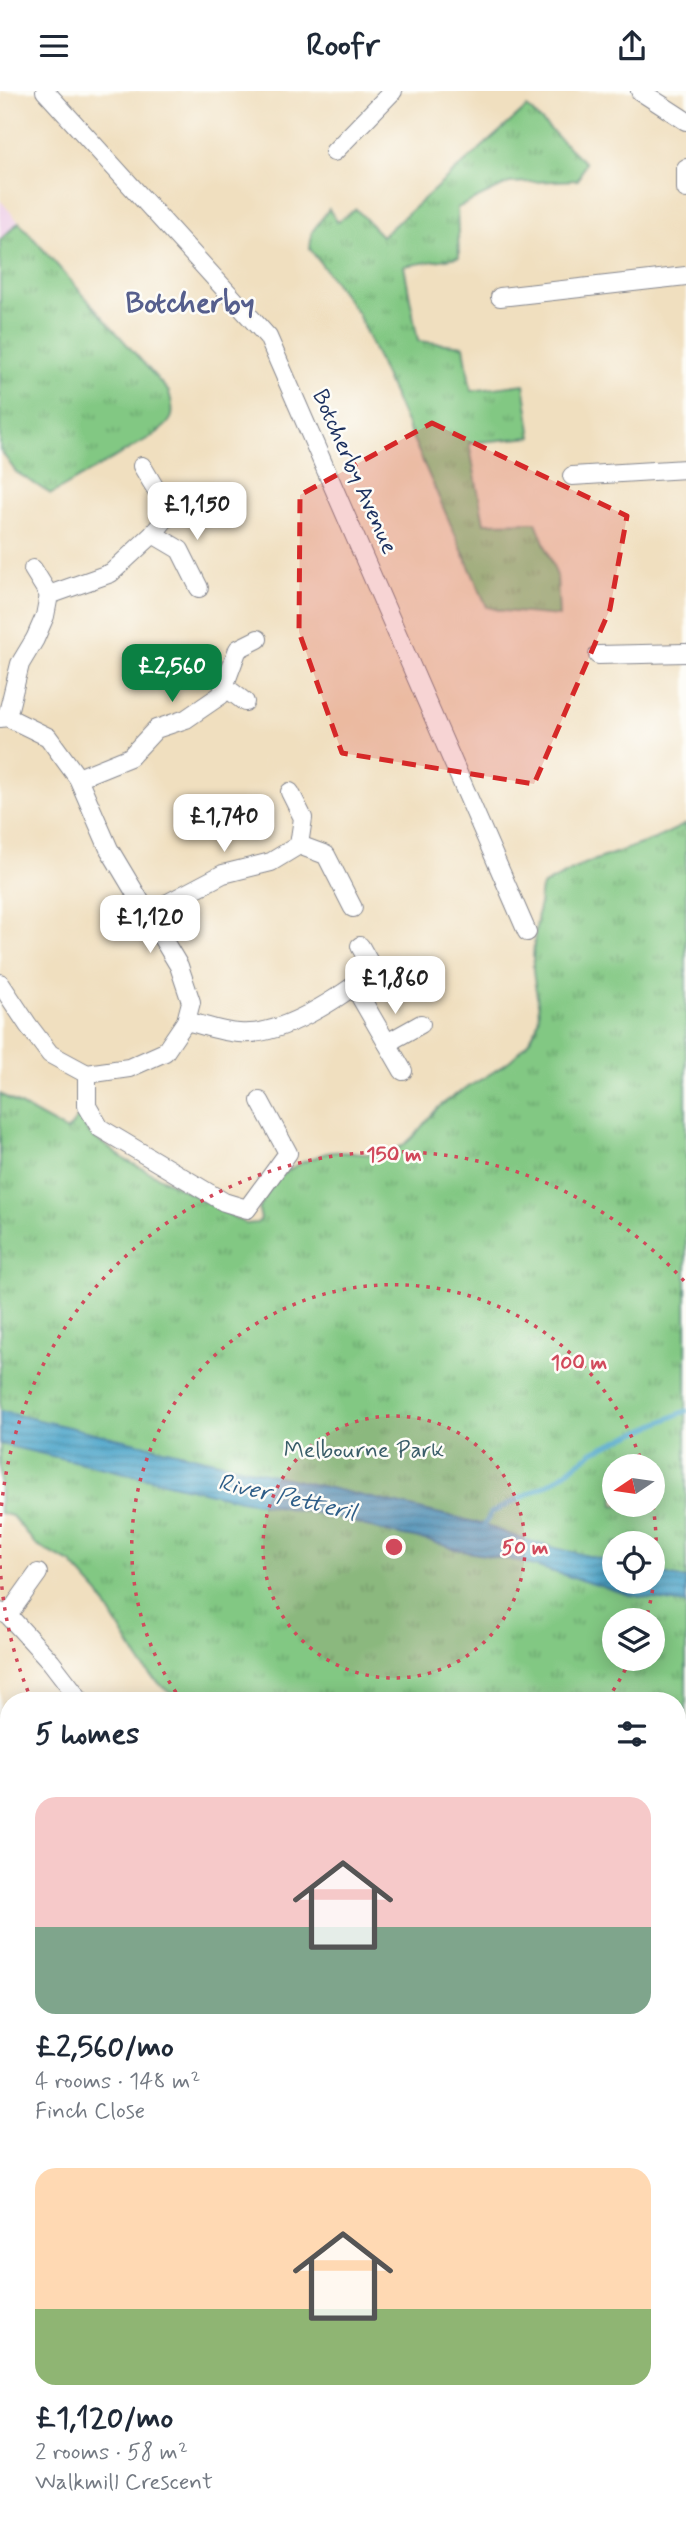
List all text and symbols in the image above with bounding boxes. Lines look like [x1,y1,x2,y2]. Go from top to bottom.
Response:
text: Roofr [306,25,380,67]
icon: menu [35,27,73,65]
icon: share [613,27,651,65]
district label: Botcherby [125,284,255,323]
street label: Botcherby Avenue [304,385,404,559]
pin: £1,150 [140,483,254,542]
text: £1,150 [164,490,230,520]
pin: £2,560 [115,645,229,704]
text: £2,560 [138,652,206,682]
pin: £1,740 [167,795,281,854]
text: £1,740 [189,802,259,832]
pin: £1,120 [93,895,207,955]
text: £1,120 [116,903,184,933]
pin: £1,860 [338,957,452,1016]
text: £1,860 [361,964,429,994]
text: 150 m [366,1141,422,1169]
text: 100 m [551,1349,607,1377]
park label: Melbourne Park [284,1436,444,1466]
north arrow [602,1454,665,1517]
map controls [602,1454,665,1671]
water label: River Petteril [215,1467,361,1529]
button: locate [602,1531,665,1594]
text: 50 m [502,1534,549,1562]
centre of rings [382,1535,406,1559]
button: layers [602,1608,665,1671]
text: 5 homes [35,1715,140,1754]
icon: filters [613,1715,651,1753]
icon: home [280,1842,406,1968]
text: £2,560/mo [35,2028,174,2067]
text: 4 rooms · 148 m² [35,2067,200,2097]
text: Finch Close [35,2097,145,2127]
icon: home [280,2213,406,2339]
text: £1,120/mo [35,2399,173,2438]
text: 2 rooms · 58 m² [35,2438,188,2468]
text: Walkmill Crescent [35,2468,213,2498]

